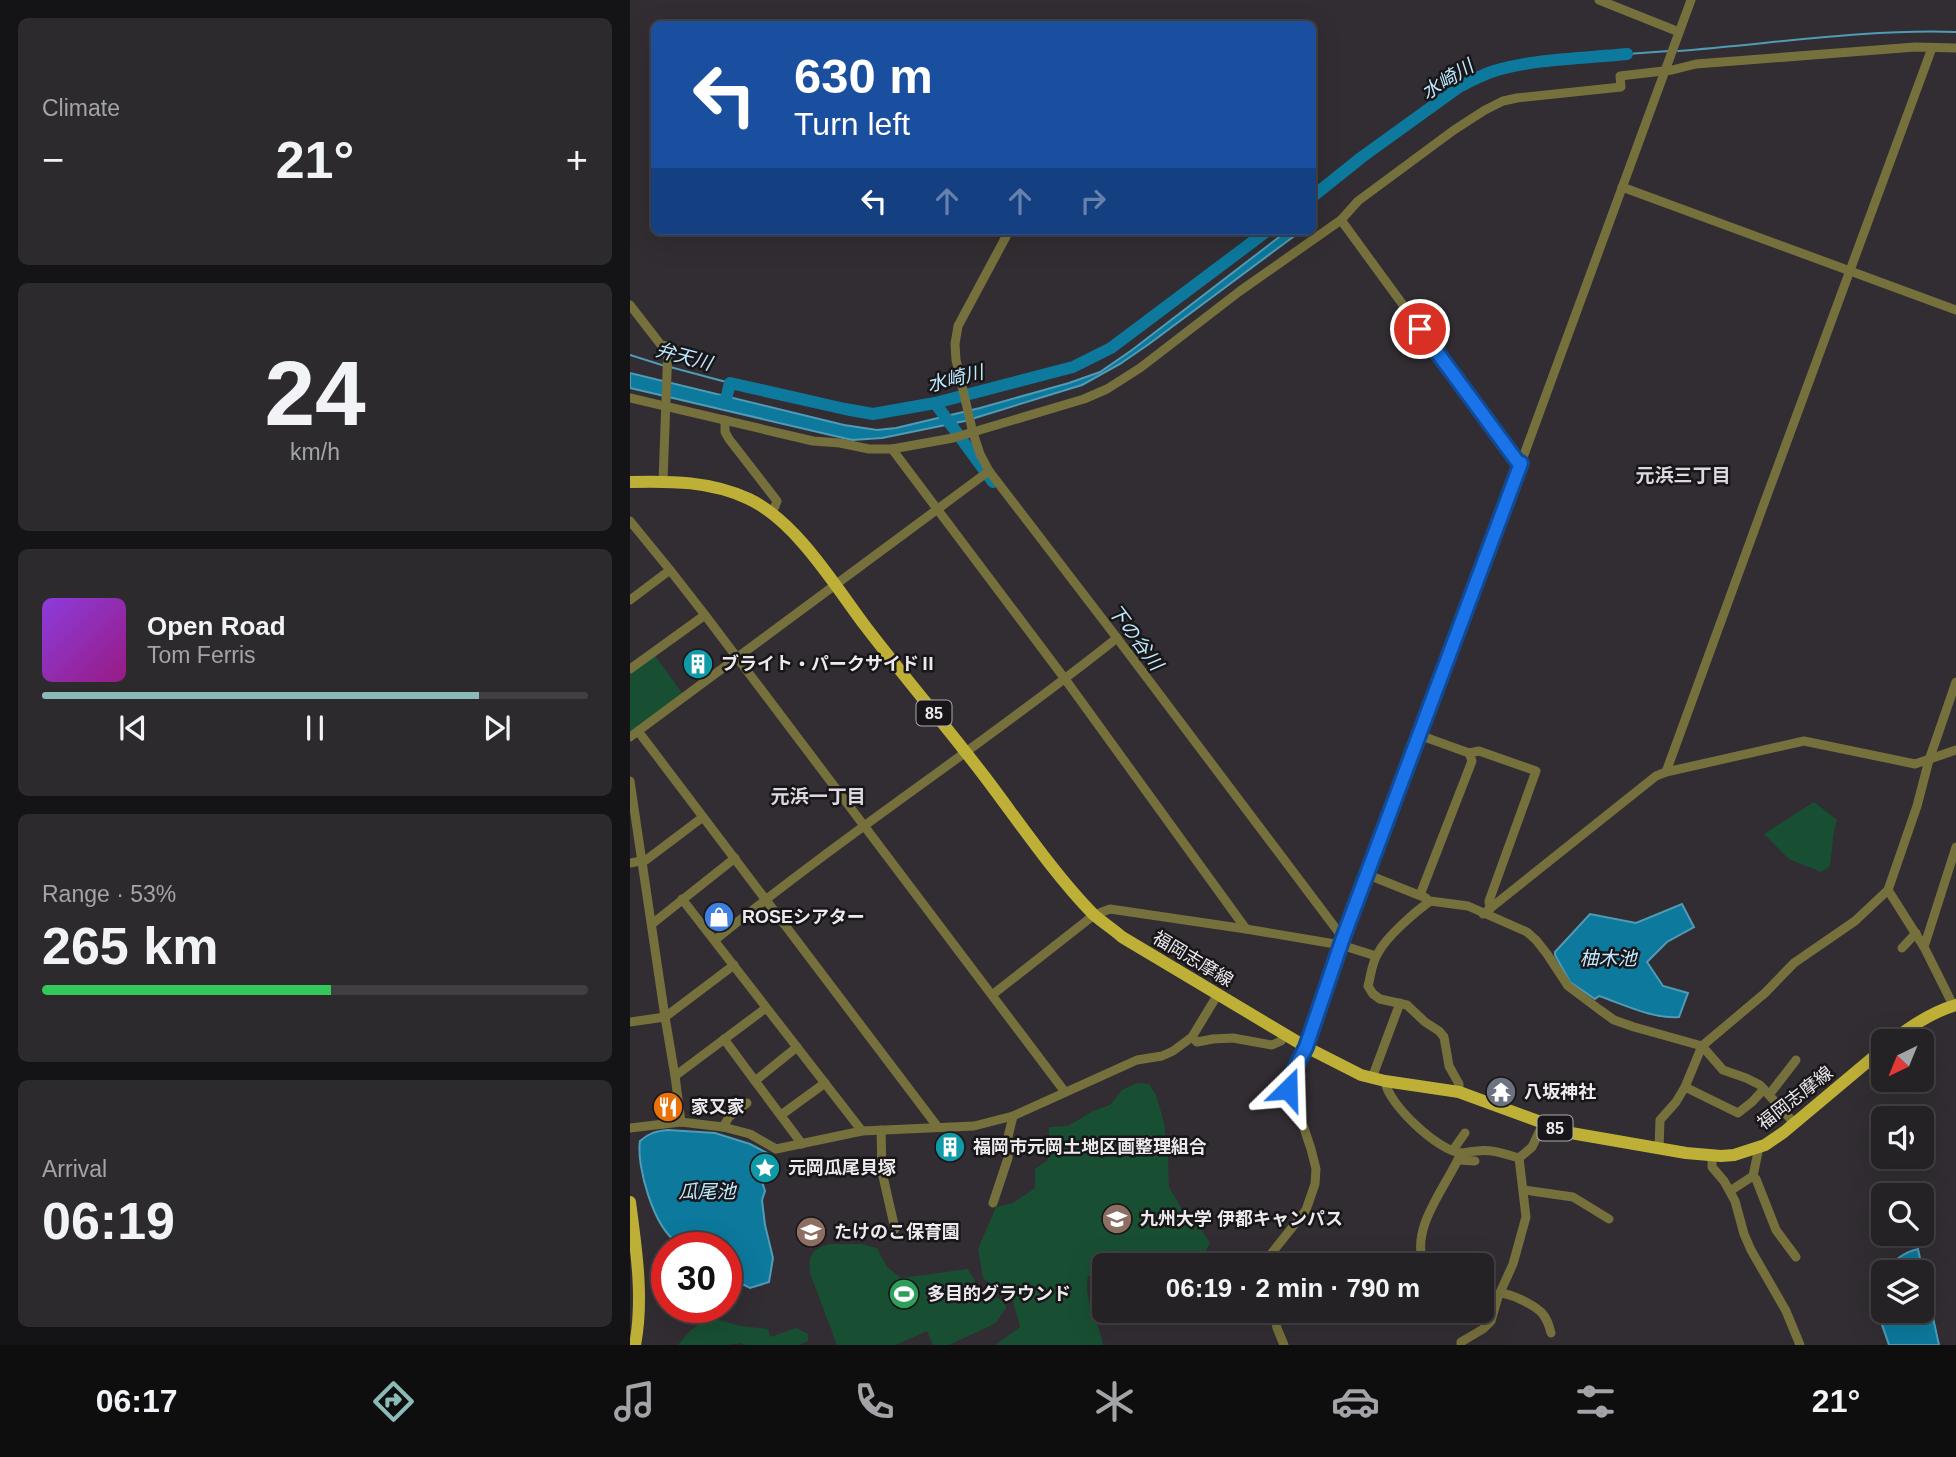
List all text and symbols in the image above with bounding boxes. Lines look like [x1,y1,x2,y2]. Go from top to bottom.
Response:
icon: left [679,49,770,140]
text: 630 m [794,49,933,103]
water label: 水崎川 [1418,54,1479,103]
text: Climate [42,95,120,121]
text: Turn left [794,106,910,142]
text: 21° [276,131,354,189]
text: − [42,139,64,181]
text: + [566,139,588,181]
icon: left [855,182,893,220]
icon: ahead [928,182,966,220]
icon: ahead [1001,182,1039,220]
icon: right [1074,182,1112,220]
pin [1390,299,1450,359]
icon: arrive [1401,310,1439,348]
water label: 弁天川 [654,339,716,375]
text: 24 [264,343,366,444]
water label: 水崎川 [925,361,987,396]
text: km/h [290,439,340,465]
district label: 元浜三丁目 [1635,465,1731,486]
water label: 下の谷川 [1104,601,1168,676]
text: Open Road [147,611,286,641]
text: Tom Ferris [147,642,256,668]
building icon: ブライト・パークサイドⅡ [681,647,715,681]
place label: ブライト・パークサイドⅡ [721,654,937,674]
road number: 85 [916,700,952,726]
icon: previous [114,709,152,747]
icon: pause [296,709,334,747]
icon: next [478,709,516,747]
district label: 元浜一丁目 [770,786,866,807]
text: Range · 53% [42,881,176,907]
shop icon: ROSEシアター [702,900,736,934]
place label: ROSEシアター [742,907,865,927]
text: 265 km [42,917,218,975]
street label: 福岡志摩線 [1149,927,1237,991]
water label: 柚木池 [1579,948,1638,969]
north arrow [1871,1029,1934,1092]
map controls [1871,1029,1934,1323]
position arrow [1251,1052,1325,1126]
street label: 福岡志摩線 [1753,1062,1837,1134]
temple icon: 八坂神社 [1484,1075,1518,1109]
place label: 八坂神社 [1524,1082,1596,1102]
restaurant icon: 家又家 [651,1090,685,1124]
place label: 家又家 [691,1097,745,1117]
button: sound [1871,1106,1934,1169]
road number: 85 [1538,1116,1572,1140]
building icon: 福岡市元岡土地区画整理組合 [933,1130,967,1164]
place label: 福岡市元岡土地区画整理組合 [973,1137,1207,1157]
place icon: 元岡瓜尾貝塚 [748,1151,782,1185]
text: Arrival [42,1156,107,1182]
place label: 元岡瓜尾貝塚 [788,1158,896,1178]
water label: 瓜尾池 [678,1181,737,1202]
button: search [1871,1183,1934,1246]
text: 06:19 [42,1192,175,1250]
school or university icon: 九州大学 伊都キャンパス [1100,1202,1134,1236]
place label: 九州大学 伊都キャンパス [1140,1209,1343,1229]
school or university icon: たけのこ保育園 [794,1215,828,1249]
place label: たけのこ保育園 [834,1222,960,1242]
speed limit sign: 30 [651,1232,742,1323]
button: layers [1871,1260,1934,1323]
text: 06:19 · 2 min · 790 m [1166,1273,1420,1303]
sports icon: 多目的グラウンド [887,1277,921,1311]
place label: 多目的グラウンド [927,1284,1071,1304]
icon: directions [369,1377,418,1426]
icon: music [610,1377,659,1426]
icon: phone [850,1377,899,1426]
icon: climate [1090,1377,1139,1426]
icon: car [1331,1377,1380,1426]
icon: filters [1571,1377,1620,1426]
text: 06:17 [96,1383,178,1419]
text: 21° [1812,1383,1860,1419]

